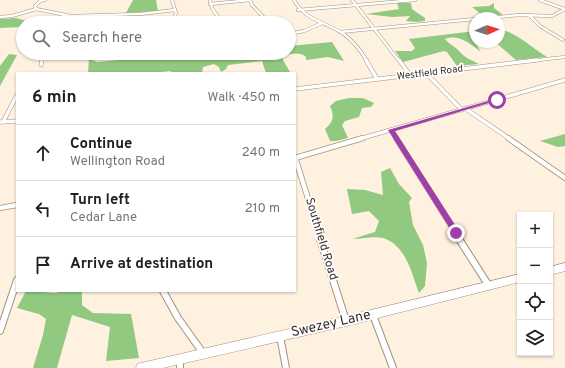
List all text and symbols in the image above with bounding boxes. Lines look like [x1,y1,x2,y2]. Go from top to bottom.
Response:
north arrow [469,12,505,48]
search box [16,16,296,60]
icon: search [30,27,52,49]
text: Search here [62,29,142,48]
street label: Westfield Road [396,62,464,84]
text: 6 min [32,87,76,109]
text: Walk · 450 m [208,90,280,106]
route start [488,91,506,109]
text: Continue [70,135,132,154]
icon: ahead [32,142,54,164]
text: 240 m [242,145,280,161]
text: Wellington Road [70,154,165,170]
text: Turn left [70,191,130,210]
street label: Southfield Road [301,196,341,282]
icon: left [32,198,54,220]
text: 210 m [245,201,280,217]
text: Cedar Lane [70,210,137,226]
map controls [517,212,553,356]
button: + [517,212,553,248]
route end [447,224,465,242]
button: − [517,248,553,284]
icon: arrive [32,254,54,276]
text: Arrive at destination [70,255,213,274]
button: locate [517,284,553,320]
street label: Swezey Lane [290,307,372,341]
button: layers [517,320,553,356]

